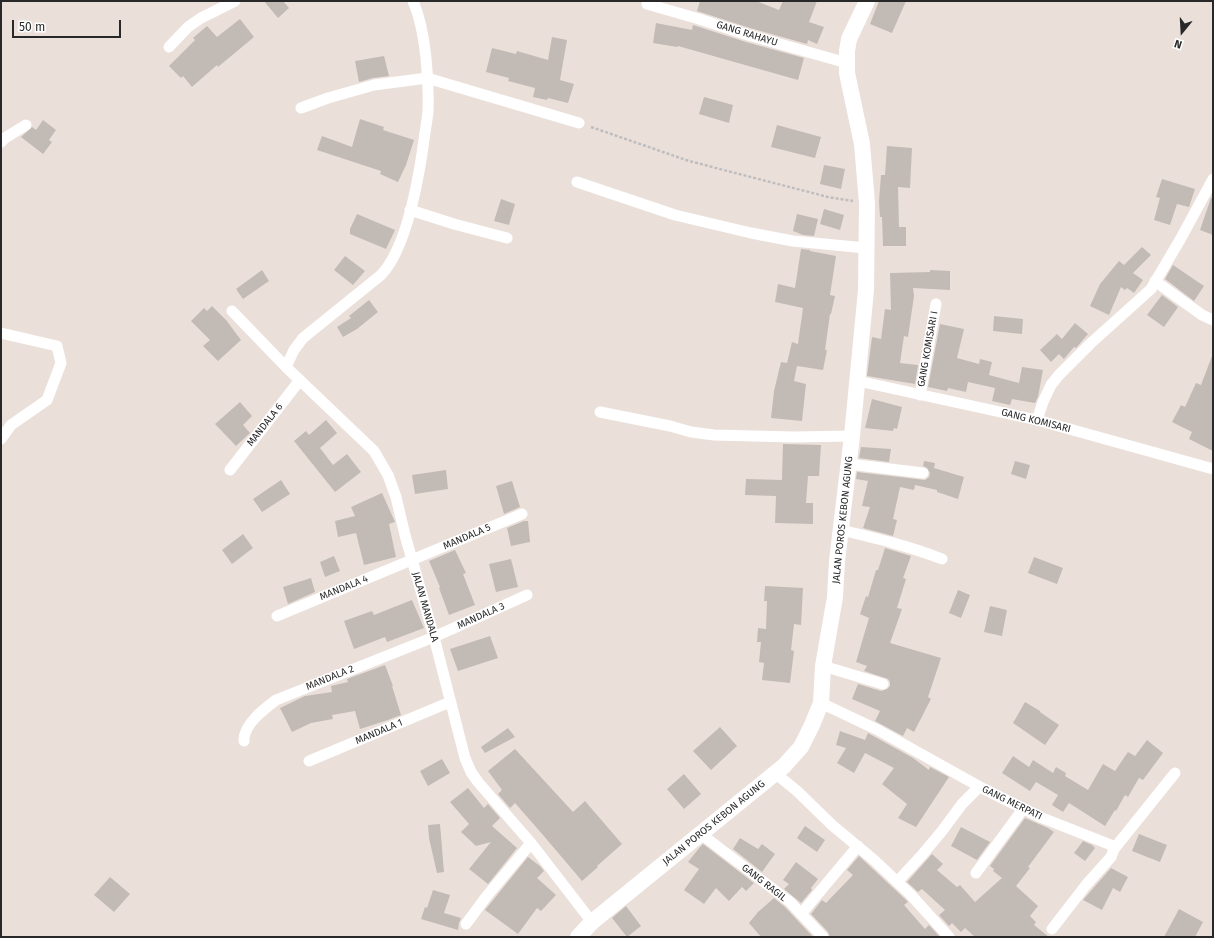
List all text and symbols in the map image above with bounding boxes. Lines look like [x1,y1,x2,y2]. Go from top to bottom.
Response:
scale bar [14,12,123,38]
north arrow [1162,12,1202,52]
street label: GANG RAHAYU [715,19,779,49]
text: 50 m [19,20,45,34]
text: N [1173,37,1184,51]
street label: GANG KOMISARI I [915,310,941,388]
street label: MANDALA 6 [245,401,285,449]
street label: GANG KOMISARI [1000,407,1072,435]
street label: JALAN POROS KEBON AGUNG [830,456,856,584]
street label: MANDALA 5 [441,522,493,552]
street label: JALAN MANDALA [409,571,441,643]
street label: MANDALA 4 [318,573,370,603]
street label: MANDALA 3 [455,600,507,632]
street label: MANDALA 2 [304,663,356,693]
street label: MANDALA 1 [354,717,404,747]
street label: JALAN POROS KEBON AGUNG [660,778,768,868]
street label: GANG MERPATI [980,783,1044,823]
street label: GANG RAGIL [739,862,789,904]

